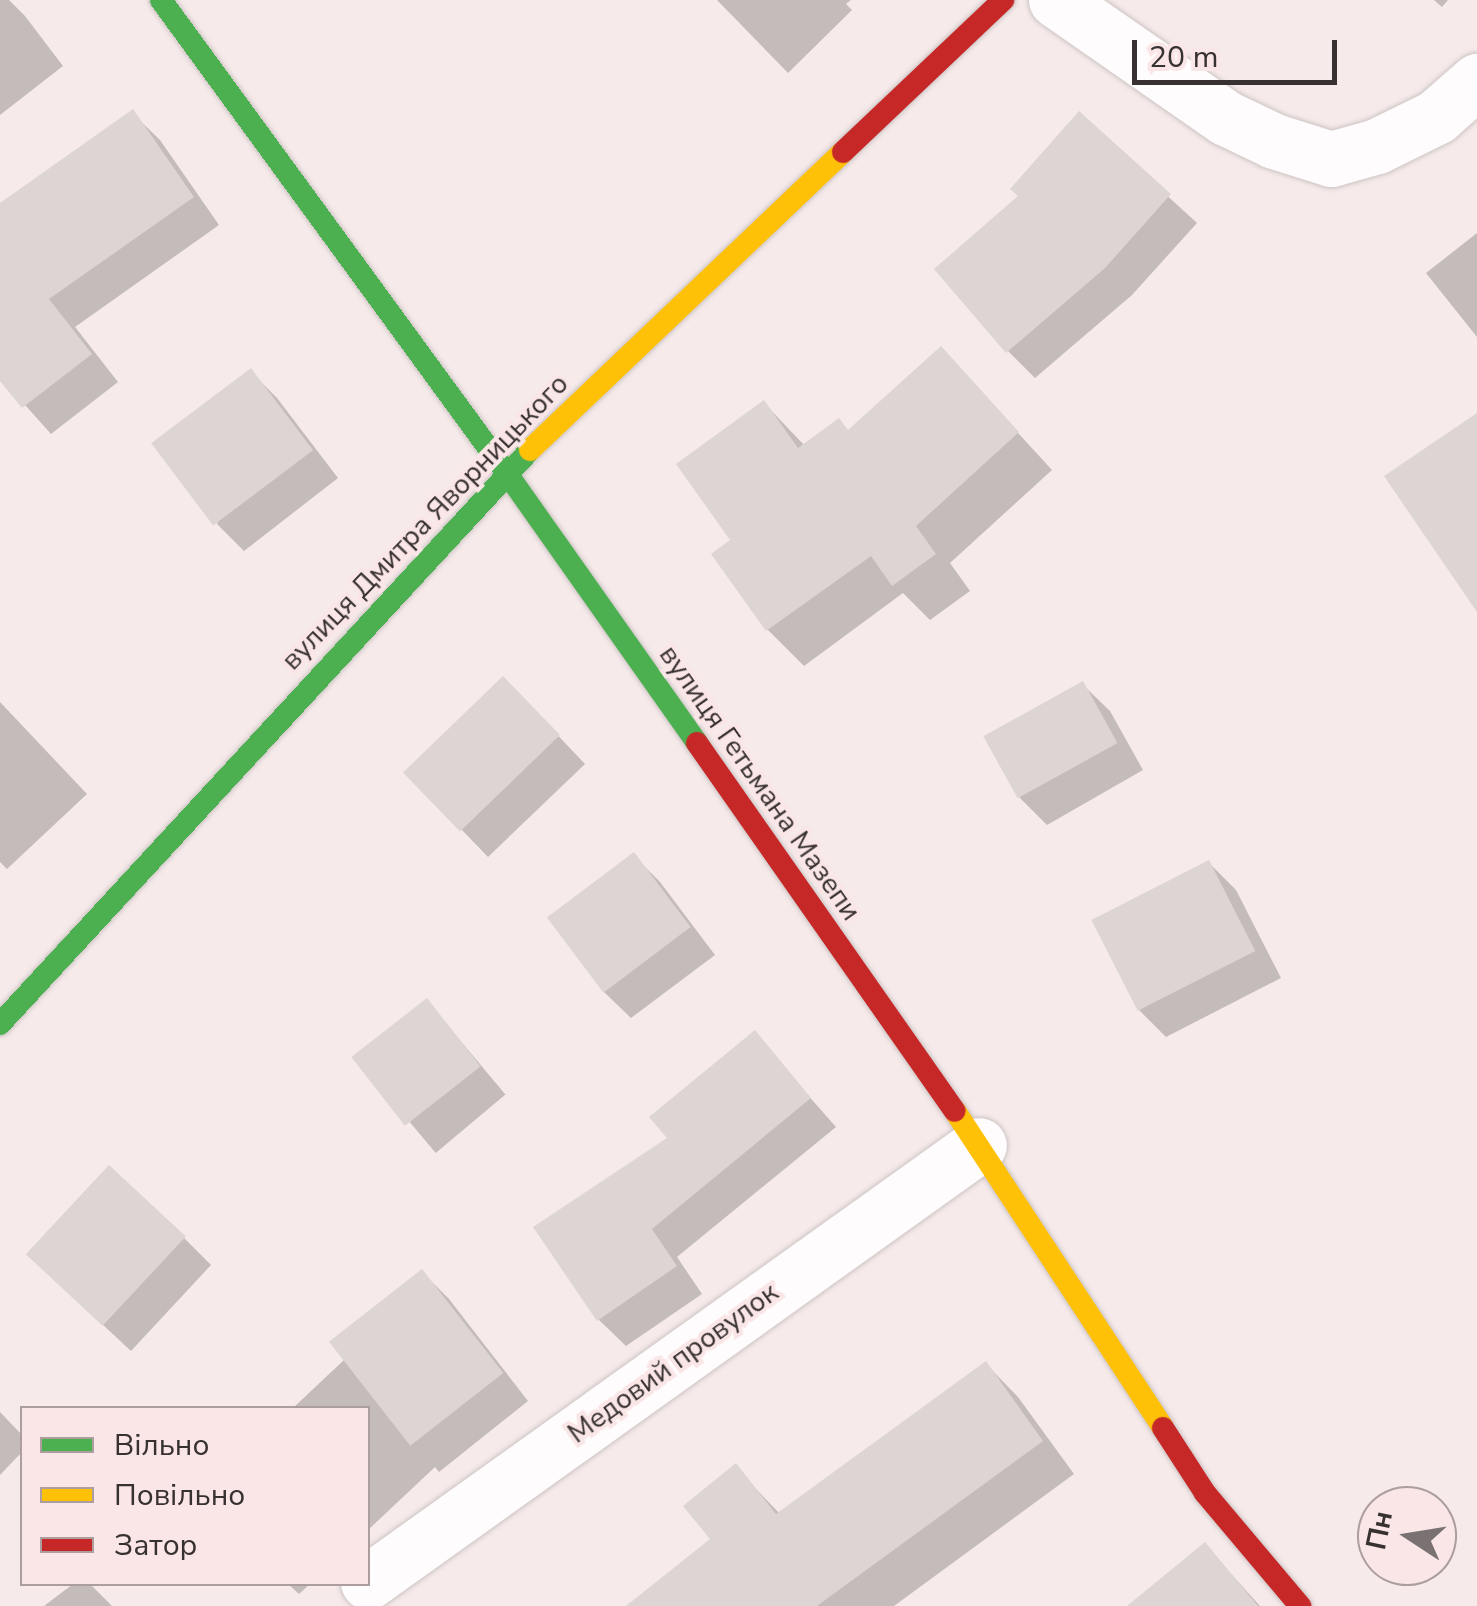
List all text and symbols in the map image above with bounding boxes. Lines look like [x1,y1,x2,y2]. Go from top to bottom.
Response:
scale bar [1137,20,1342,82]
text: 20 m [1149,37,1218,78]
street label: вулиця Дмитра Яворницького [275,367,575,677]
street label: вулиця Гетьмана Мазепи [652,639,868,927]
street label: Медовий провулок [561,1276,785,1450]
legend [20,1406,370,1586]
text: Вільно [114,1425,209,1466]
text: Повільно [114,1475,245,1516]
north arrow [1357,1486,1457,1586]
text: Пн [1357,1507,1402,1553]
text: Затор [114,1525,197,1566]

